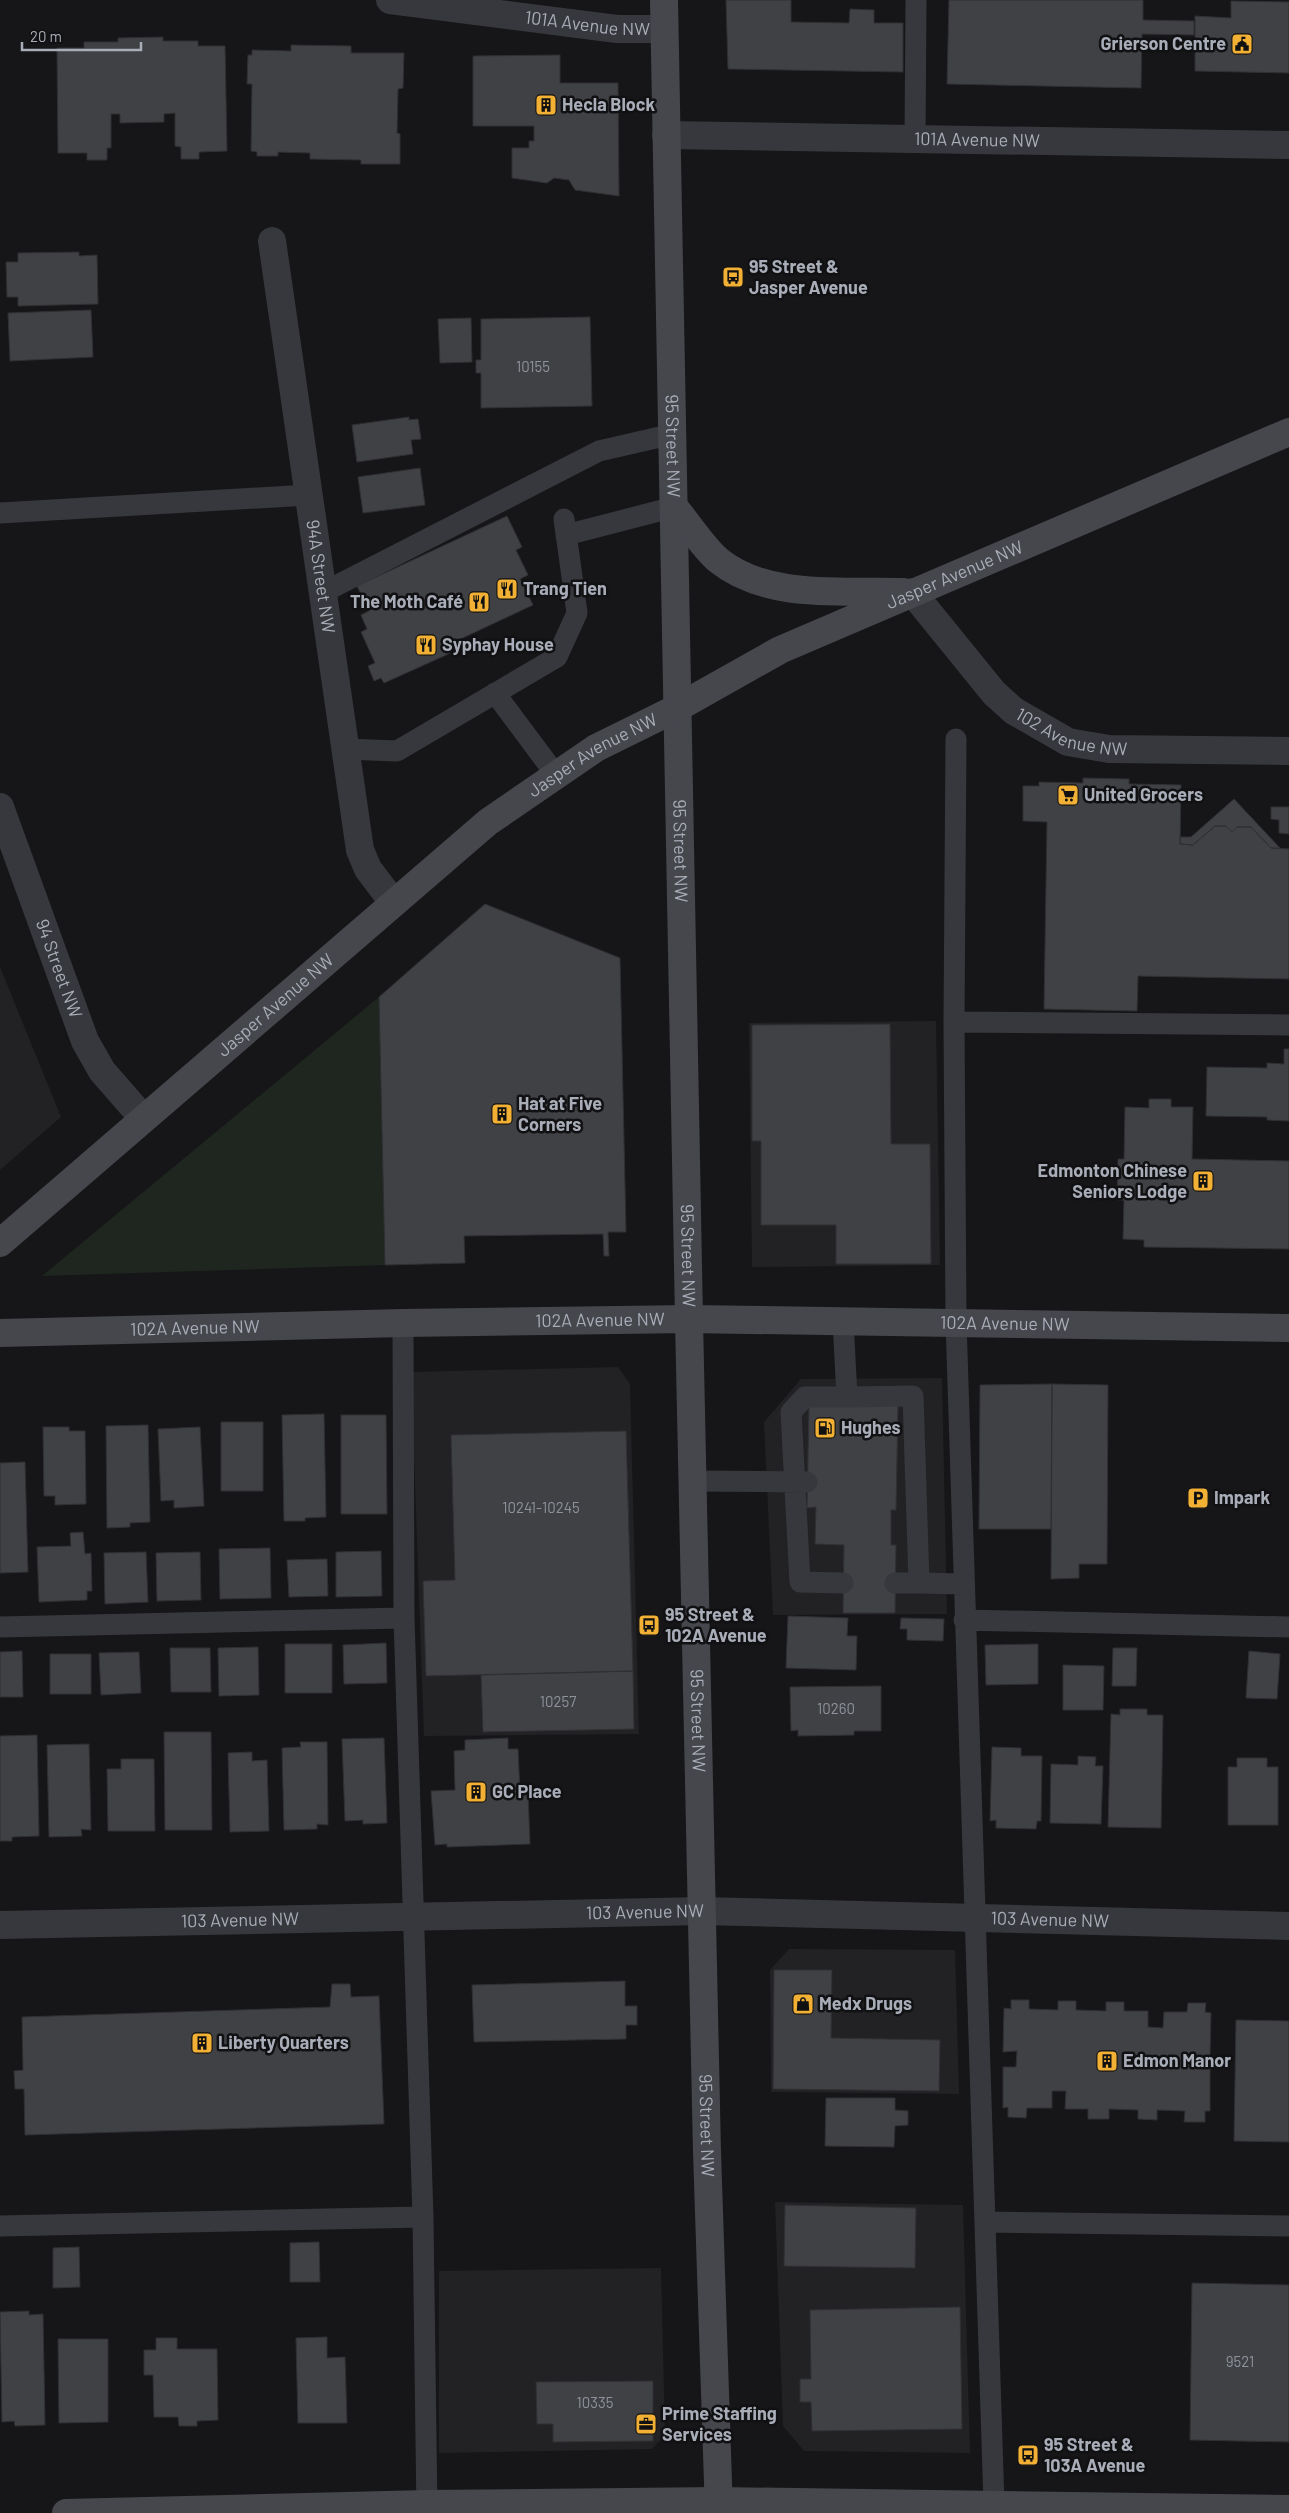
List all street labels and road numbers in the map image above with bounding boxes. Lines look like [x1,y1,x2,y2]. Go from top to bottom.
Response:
street label: 101A Avenue NW [524,5,650,39]
street label: 101A Avenue NW [914,127,1040,151]
street label: 95 Street NW [661,394,685,498]
street label: 94A Street NW [302,518,341,635]
street label: Jasper Avenue NW [883,535,1026,613]
street label: 102 Avenue NW [1012,702,1128,759]
street label: Jasper Avenue NW [523,708,661,801]
street label: 95 Street NW [669,799,693,903]
street label: 94 Street NW [32,916,88,1021]
street label: Jasper Avenue NW [212,948,338,1061]
street label: 95 Street NW [677,1204,701,1308]
street label: 102A Avenue NW [535,1307,665,1331]
street label: 102A Avenue NW [940,1311,1070,1335]
street label: 102A Avenue NW [130,1315,260,1340]
street label: 95 Street NW [687,1669,711,1773]
street label: 103 Avenue NW [586,1899,704,1923]
street label: 103 Avenue NW [990,1906,1109,1931]
street label: 103 Avenue NW [181,1907,299,1931]
street label: 95 Street NW [695,2074,720,2178]

